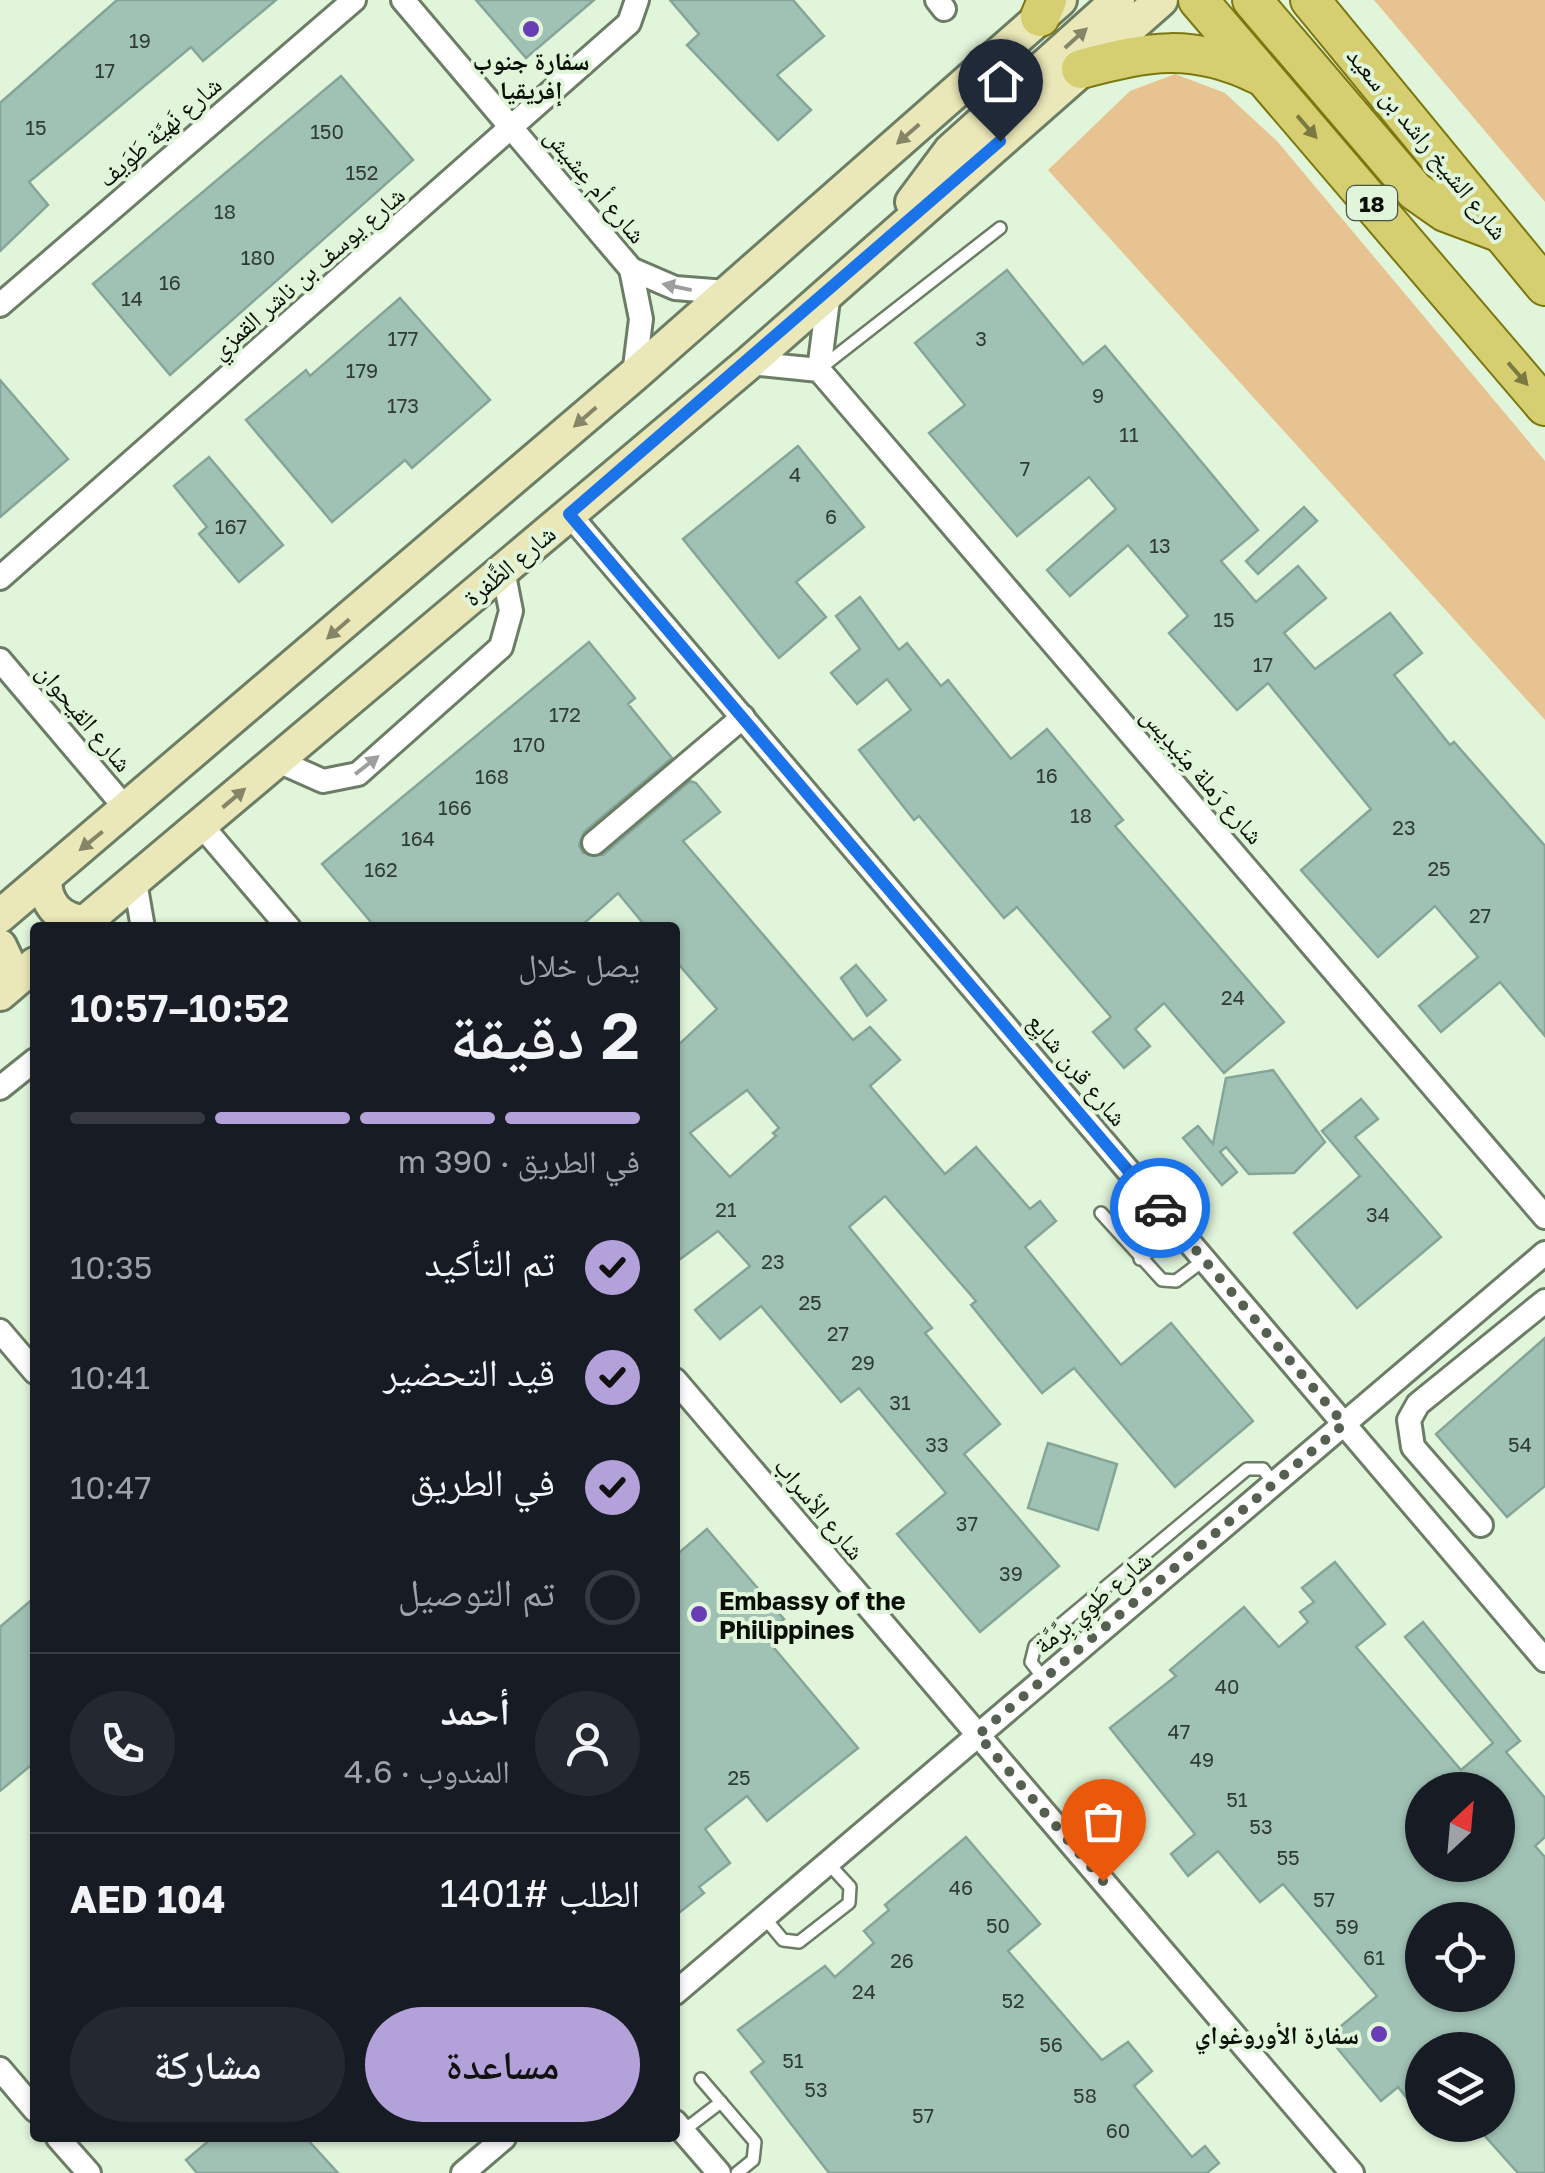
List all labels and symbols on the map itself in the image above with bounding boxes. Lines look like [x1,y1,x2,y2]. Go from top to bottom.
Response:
marker: سفارة جنوب إفريقيا [520,18,542,40]
one-way arrow [1063,27,1088,49]
house number: 19 [129,28,151,52]
pin [958,39,1043,142]
street label: شارع الشيخ راشد بن سعيد [1340,40,1515,246]
place label: سفارة جنوب إفريقيا [472,45,590,106]
house number: 17 [95,58,115,82]
street label: شارع نَهيَّة طَوَيف [91,69,228,194]
house number: 15 [25,115,47,139]
one-way arrow [1296,115,1317,140]
house number: 150 [310,119,344,143]
street label: شارع أم عِشيش [537,121,653,251]
one-way arrow [896,122,921,144]
house number: 152 [346,160,378,184]
street label: شارع يوسف بن ناشر القمزي [203,179,414,369]
road number: 18 [1347,186,1397,220]
house number: 18 [214,199,236,223]
house number: 180 [241,245,275,269]
house number: 16 [159,270,181,294]
one-way arrow [661,279,692,294]
house number: 14 [121,286,143,310]
house number: 177 [388,326,418,350]
house number: 3 [975,326,987,350]
house number: 179 [346,358,378,382]
one-way arrow [1507,362,1529,387]
house number: 9 [1092,383,1104,407]
house number: 173 [387,393,419,417]
one-way arrow [572,406,597,428]
house number: 11 [1119,422,1139,446]
house number: 7 [1020,456,1030,480]
house number: 4 [789,462,801,486]
house number: 6 [825,504,837,528]
house number: 167 [215,514,247,538]
street label: شارع الظَّفرة [457,518,562,613]
house number: 13 [1149,533,1171,557]
house number: 15 [1213,607,1235,631]
one-way arrow [326,618,351,640]
house number: 17 [1253,652,1273,676]
street label: شارع القيحوان [30,656,140,778]
street label: شارع رَملة مِنَيدِيس [1134,700,1271,851]
house number: 172 [549,702,581,726]
house number: 170 [513,732,545,756]
one-way arrow [353,755,379,776]
house number: 16 [1036,763,1058,787]
house number: 168 [475,764,509,788]
one-way arrow [222,788,247,810]
house number: 166 [438,795,472,819]
house number: 18 [1070,803,1092,827]
house number: 23 [1392,815,1416,839]
house number: 164 [401,826,435,850]
one-way arrow [79,829,104,851]
house number: 25 [1427,856,1451,880]
house number: 162 [364,857,398,881]
house number: 27 [1469,903,1491,927]
house number: 24 [1221,985,1245,1009]
street label: شارع قرن شايِع [1019,1006,1134,1134]
courier [1110,1158,1210,1258]
house number: 21 [715,1197,737,1221]
house number: 34 [1366,1202,1390,1226]
house number: 23 [761,1249,785,1273]
house number: 25 [798,1290,822,1314]
house number: 27 [827,1321,849,1345]
house number: 29 [851,1350,875,1374]
house number: 31 [889,1390,911,1414]
house number: 33 [925,1432,949,1456]
house number: 54 [1508,1432,1532,1456]
street label: شارع الأسراب [767,1450,872,1566]
house number: 37 [956,1511,978,1535]
street label: شارع طَوِي بِرِّمَّة [1027,1544,1160,1664]
house number: 39 [999,1561,1023,1585]
place label: Embassy of the Philippines [719,1585,905,1645]
marker: Embassy of the Philippines [688,1603,710,1625]
house number: 40 [1215,1674,1239,1698]
house number: 47 [1168,1719,1190,1743]
house number: 49 [1190,1747,1214,1771]
house number: 25 [727,1765,751,1789]
north arrow [1405,1772,1515,1882]
pin [1061,1779,1146,1882]
house number: 51 [1226,1787,1248,1811]
house number: 53 [1249,1814,1273,1838]
house number: 55 [1276,1845,1300,1869]
house number: 46 [949,1875,973,1899]
house number: 57 [1313,1887,1335,1911]
house number: 50 [986,1913,1010,1937]
house number: 59 [1335,1914,1359,1938]
house number: 61 [1363,1945,1385,1969]
house number: 26 [890,1948,914,1972]
house number: 24 [852,1979,876,2003]
house number: 52 [1001,1988,1025,2012]
place label: سفارة الأوروغواي [1195,2019,1359,2055]
marker: سفارة الأوروغواي [1368,2023,1390,2045]
house number: 56 [1039,2032,1063,2056]
house number: 51 [782,2048,804,2072]
house number: 53 [804,2077,828,2101]
house number: 58 [1073,2083,1097,2107]
house number: 57 [912,2103,934,2127]
house number: 60 [1106,2118,1130,2142]

